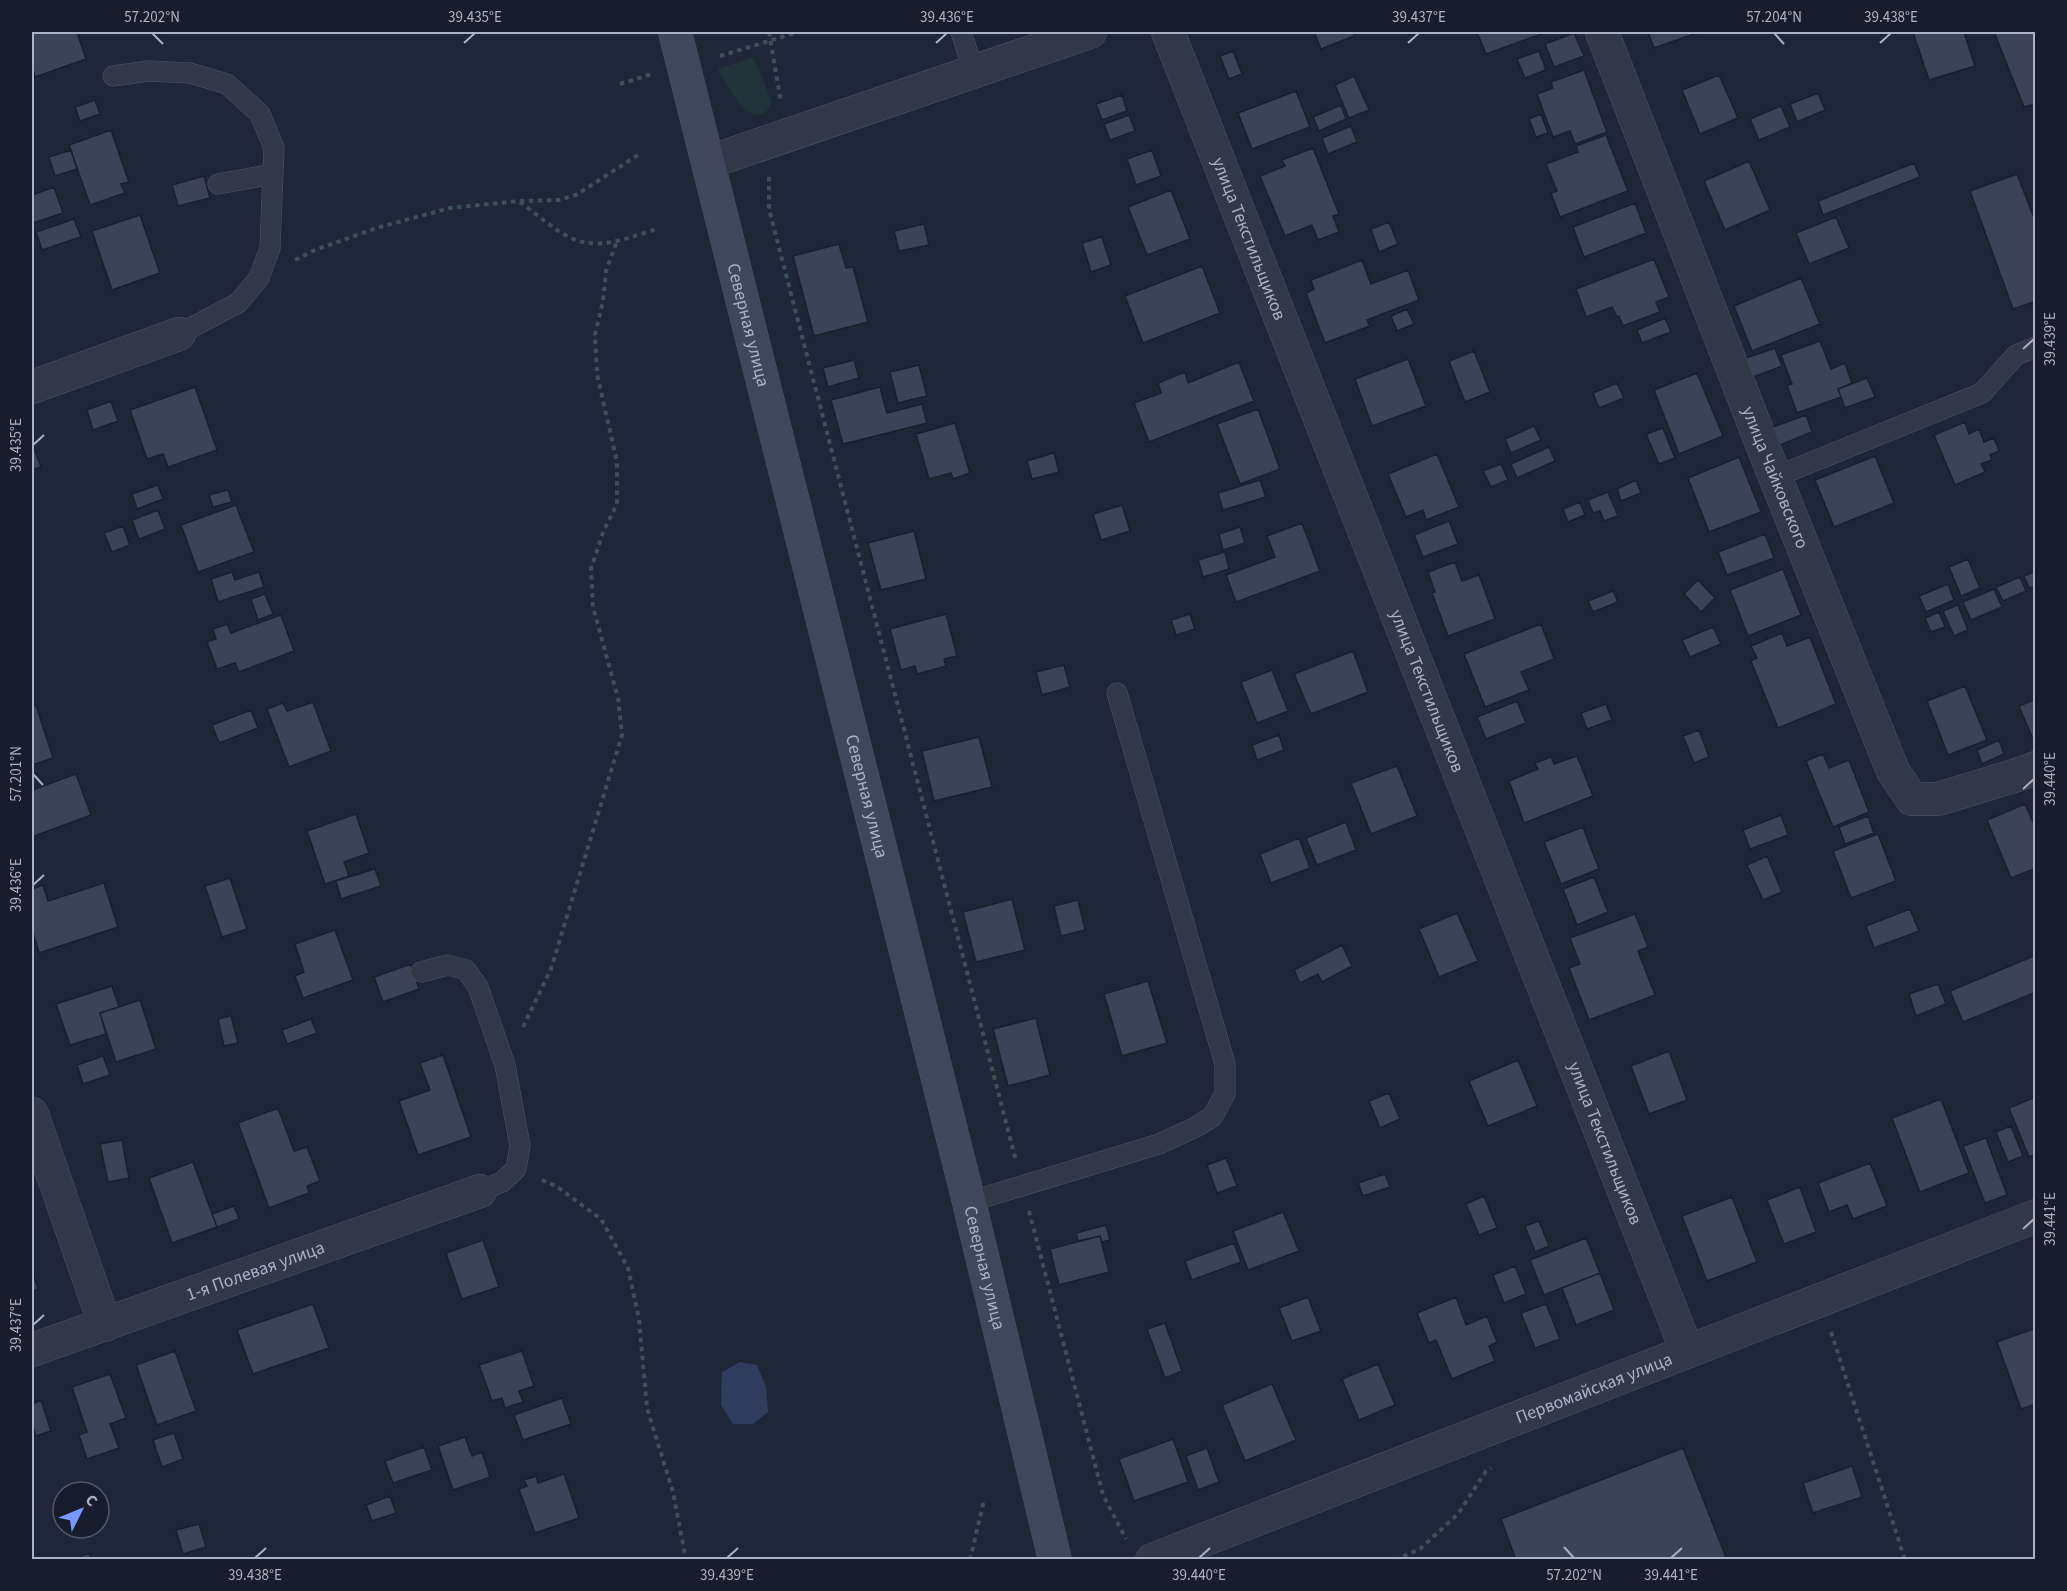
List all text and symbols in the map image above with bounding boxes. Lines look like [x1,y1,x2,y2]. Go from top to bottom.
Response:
text: 57.202°N [124,7,180,28]
text: 39.435°E [448,7,502,28]
text: 39.436°E [920,7,974,28]
text: 39.437°E [1392,7,1446,28]
text: 57.204°N [1746,7,1802,28]
text: 39.438°E [1864,7,1918,28]
street label: улица Текстильщиков [1205,154,1292,324]
street label: Северная улица [721,261,776,389]
text: 39.439°E [2040,312,2061,366]
street label: улица Чайковского [1736,403,1815,553]
text: 39.435°E [6,418,27,472]
street label: улица Текстильщиков [1383,606,1470,776]
street label: Северная улица [839,732,894,861]
text: 57.201°N [6,746,27,802]
text: 39.440°E [2040,752,2061,806]
text: 39.436°E [6,858,27,912]
street label: улица Текстильщиков [1561,1058,1648,1228]
text: 39.441°E [2040,1192,2061,1246]
street label: Северная улица [957,1203,1011,1332]
street label: 1-я Полевая улица [183,1235,328,1307]
text: 39.437°E [6,1298,27,1352]
street label: Первомайская улица [1512,1347,1676,1430]
north arrow [51,1480,111,1540]
text: С [80,1490,102,1511]
text: 39.438°E [228,1565,282,1586]
text: 39.439°E [700,1565,754,1586]
text: 39.440°E [1172,1565,1226,1586]
text: 57.202°N [1546,1565,1602,1586]
text: 39.441°E [1644,1565,1698,1586]

